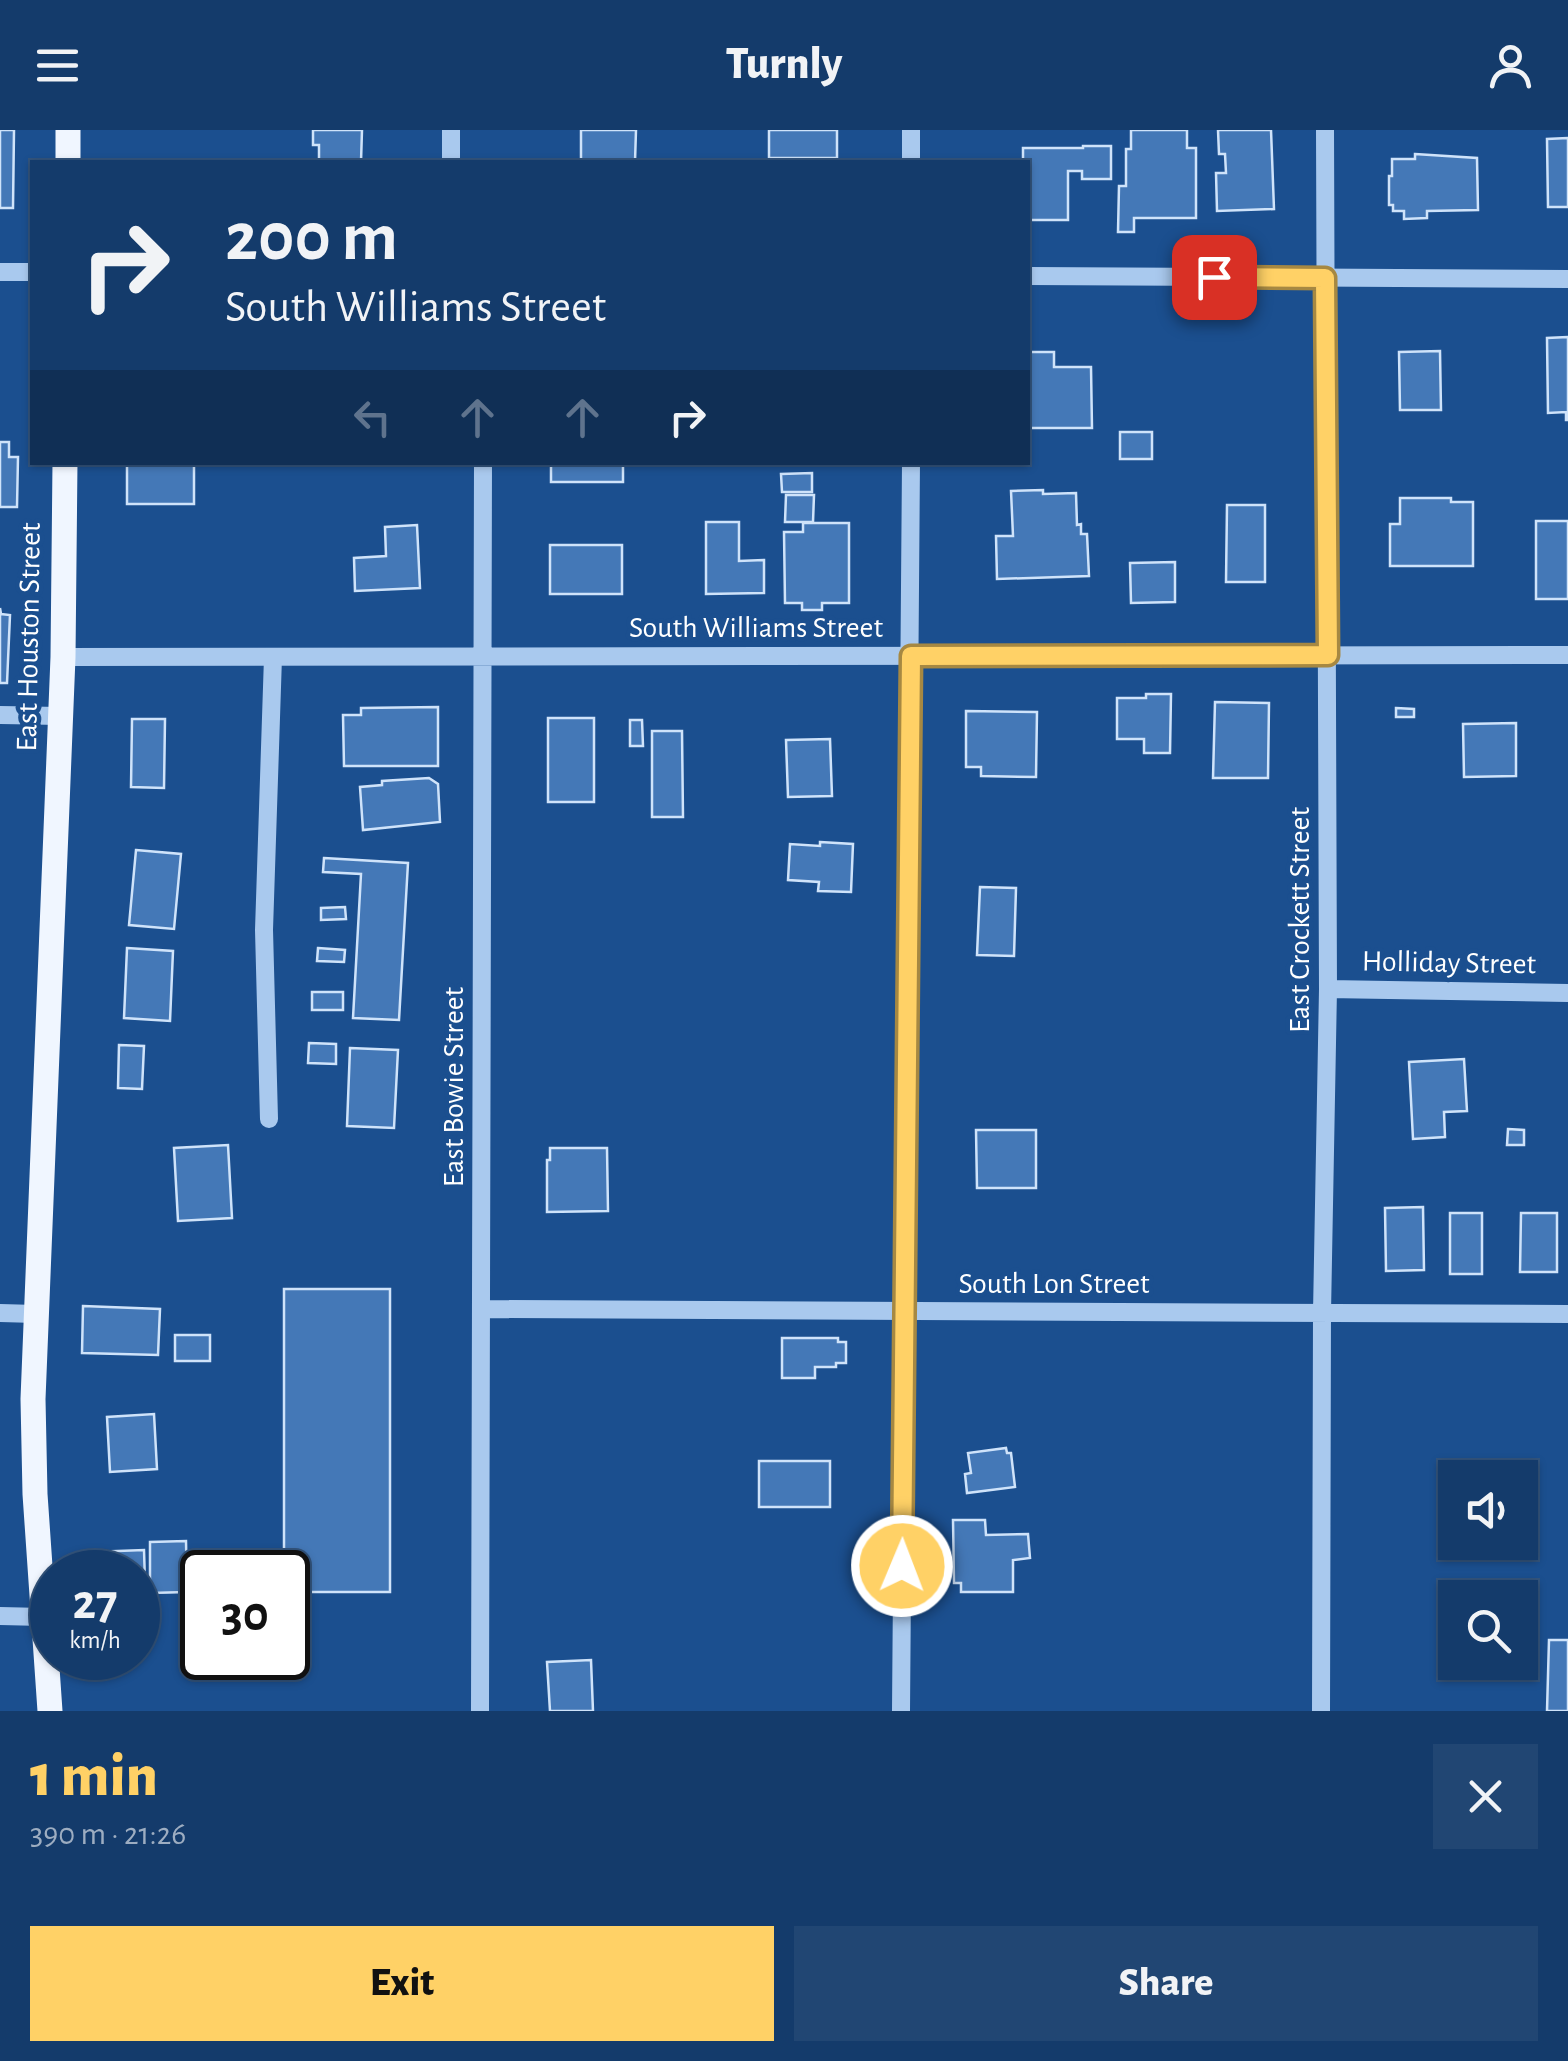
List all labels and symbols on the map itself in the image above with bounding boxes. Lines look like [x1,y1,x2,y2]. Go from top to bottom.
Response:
pin [1172,235,1257,320]
street label: East Houston Street [12,522,46,752]
street label: South Williams Street [629,613,883,643]
street label: East Crockett Street [1285,807,1315,1033]
street label: Holliday Street [1362,946,1537,980]
street label: East Bowie Street [439,986,469,1187]
street label: South Lon Street [958,1269,1150,1299]
position arrow [850,1514,954,1618]
speed limit sign: 30 [180,1550,310,1680]

